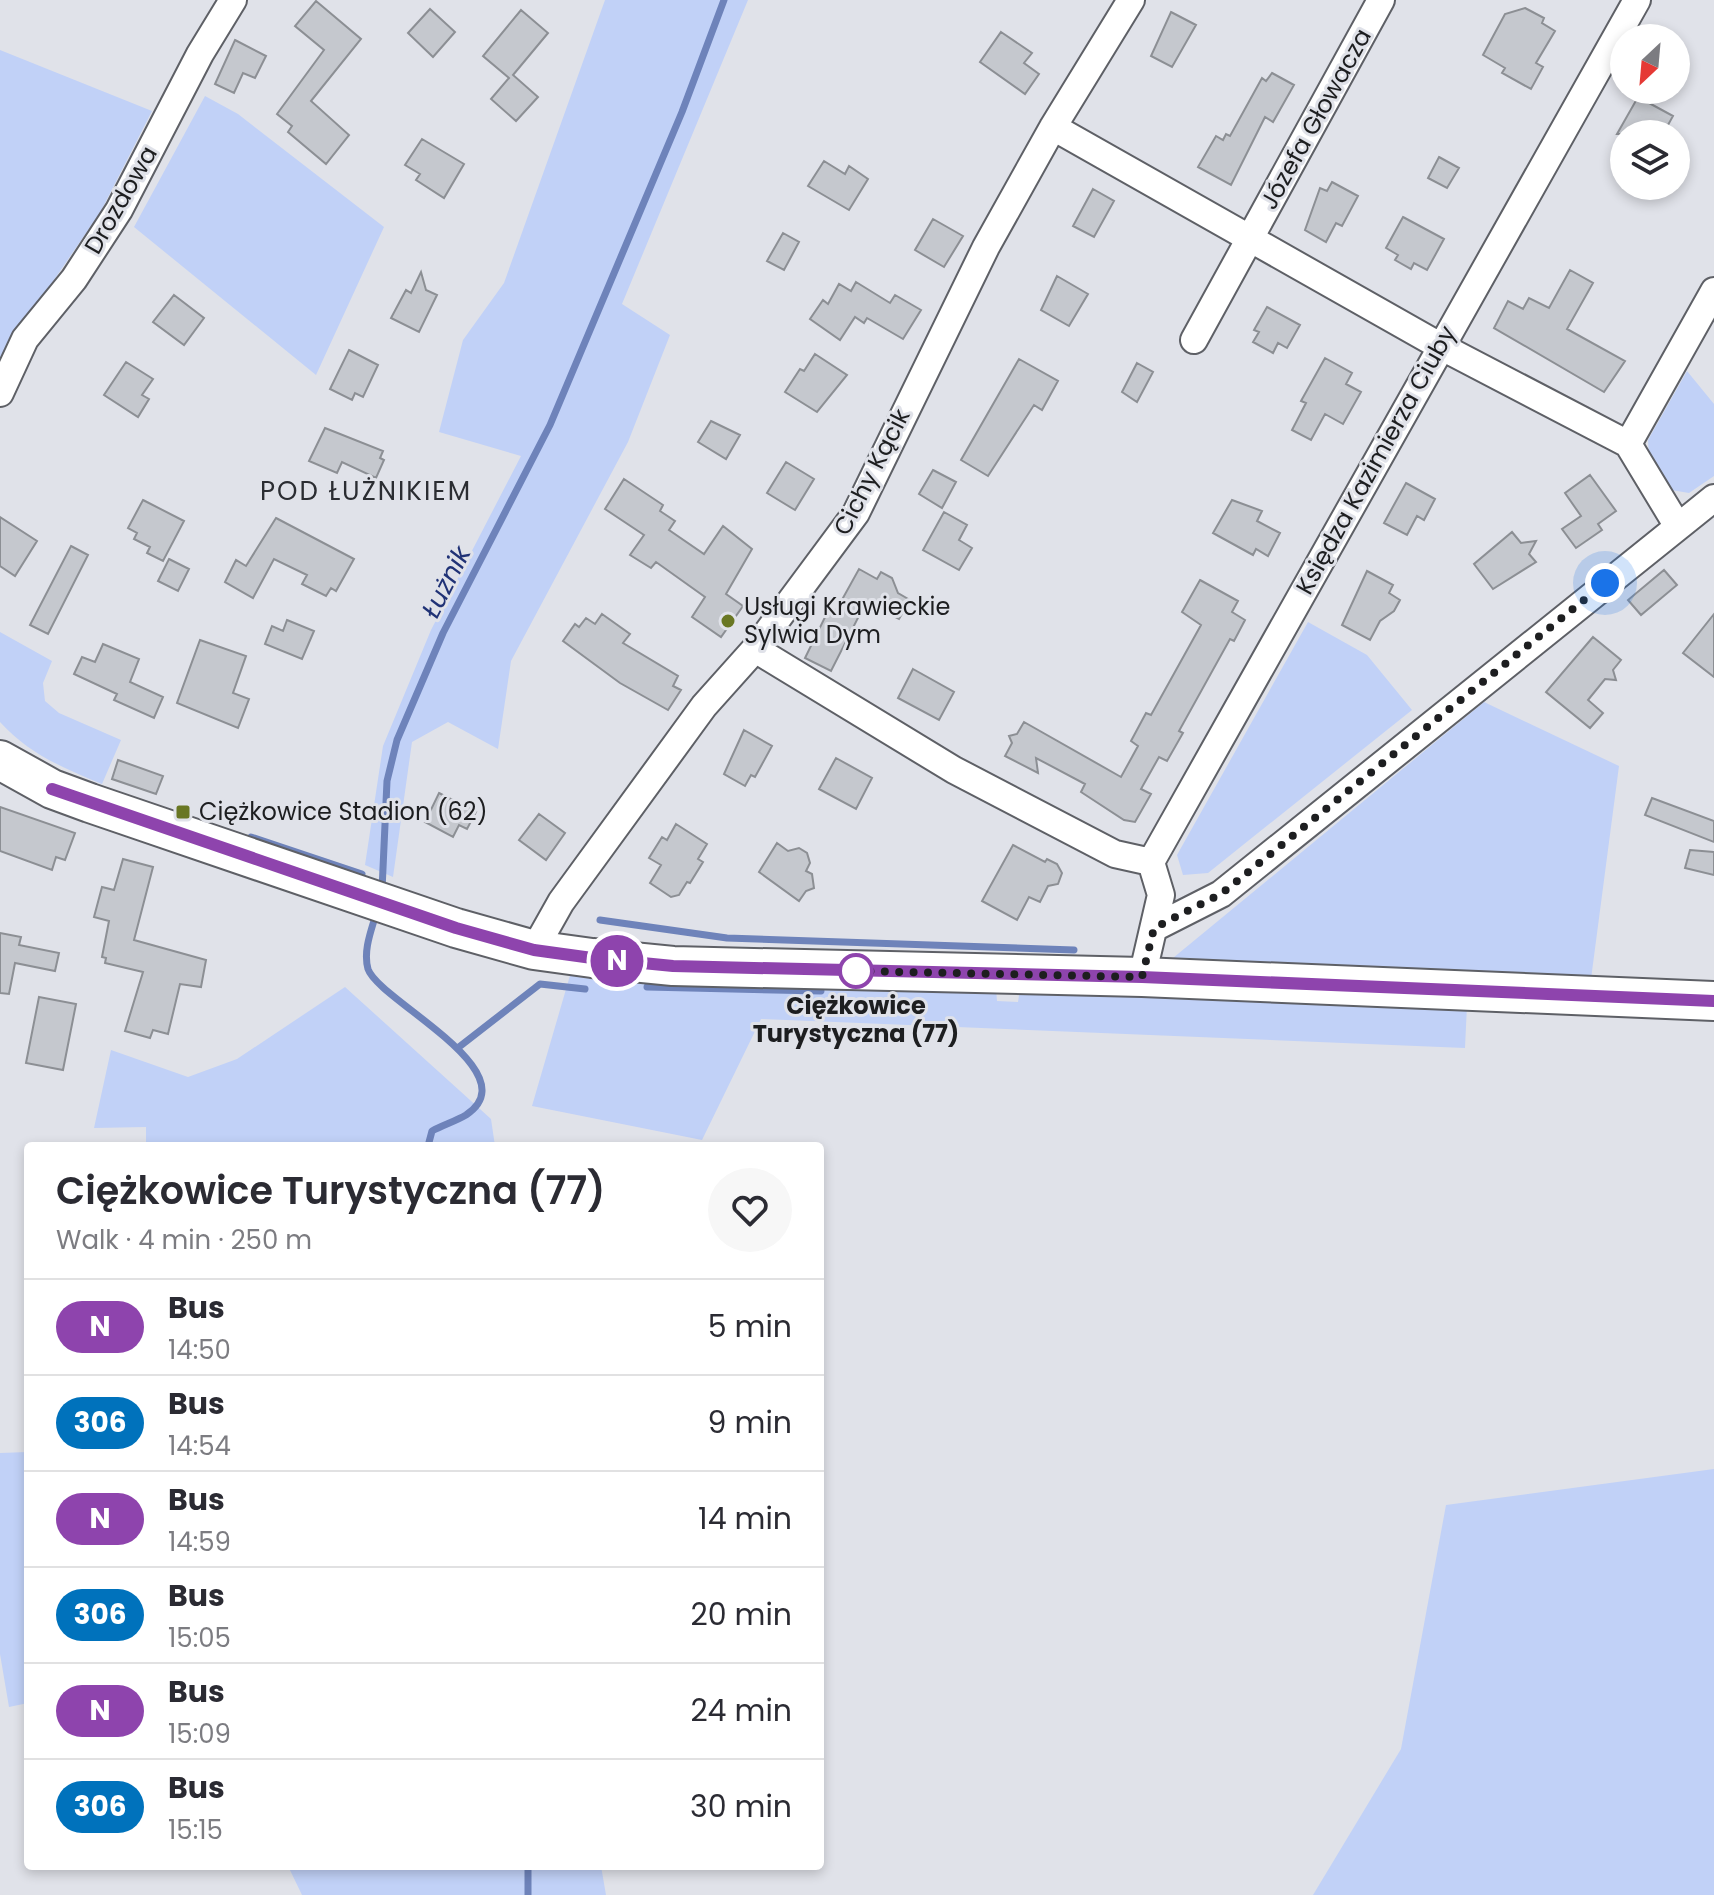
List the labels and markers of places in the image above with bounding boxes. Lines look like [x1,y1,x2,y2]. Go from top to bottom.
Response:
place label: Usługi Krawieckie Sylwia Dym [744,590,950,651]
marker: Usługi Krawieckie Sylwia Dym [719,612,737,630]
place label: Ciężkowice Stadion (62) [199,795,488,828]
marker: Ciężkowice Stadion (62) [174,803,192,821]
marker: Ciężkowice Turystyczna (77) [839,954,873,988]
place label: Ciężkowice Turystyczna (77) [753,989,959,1050]

